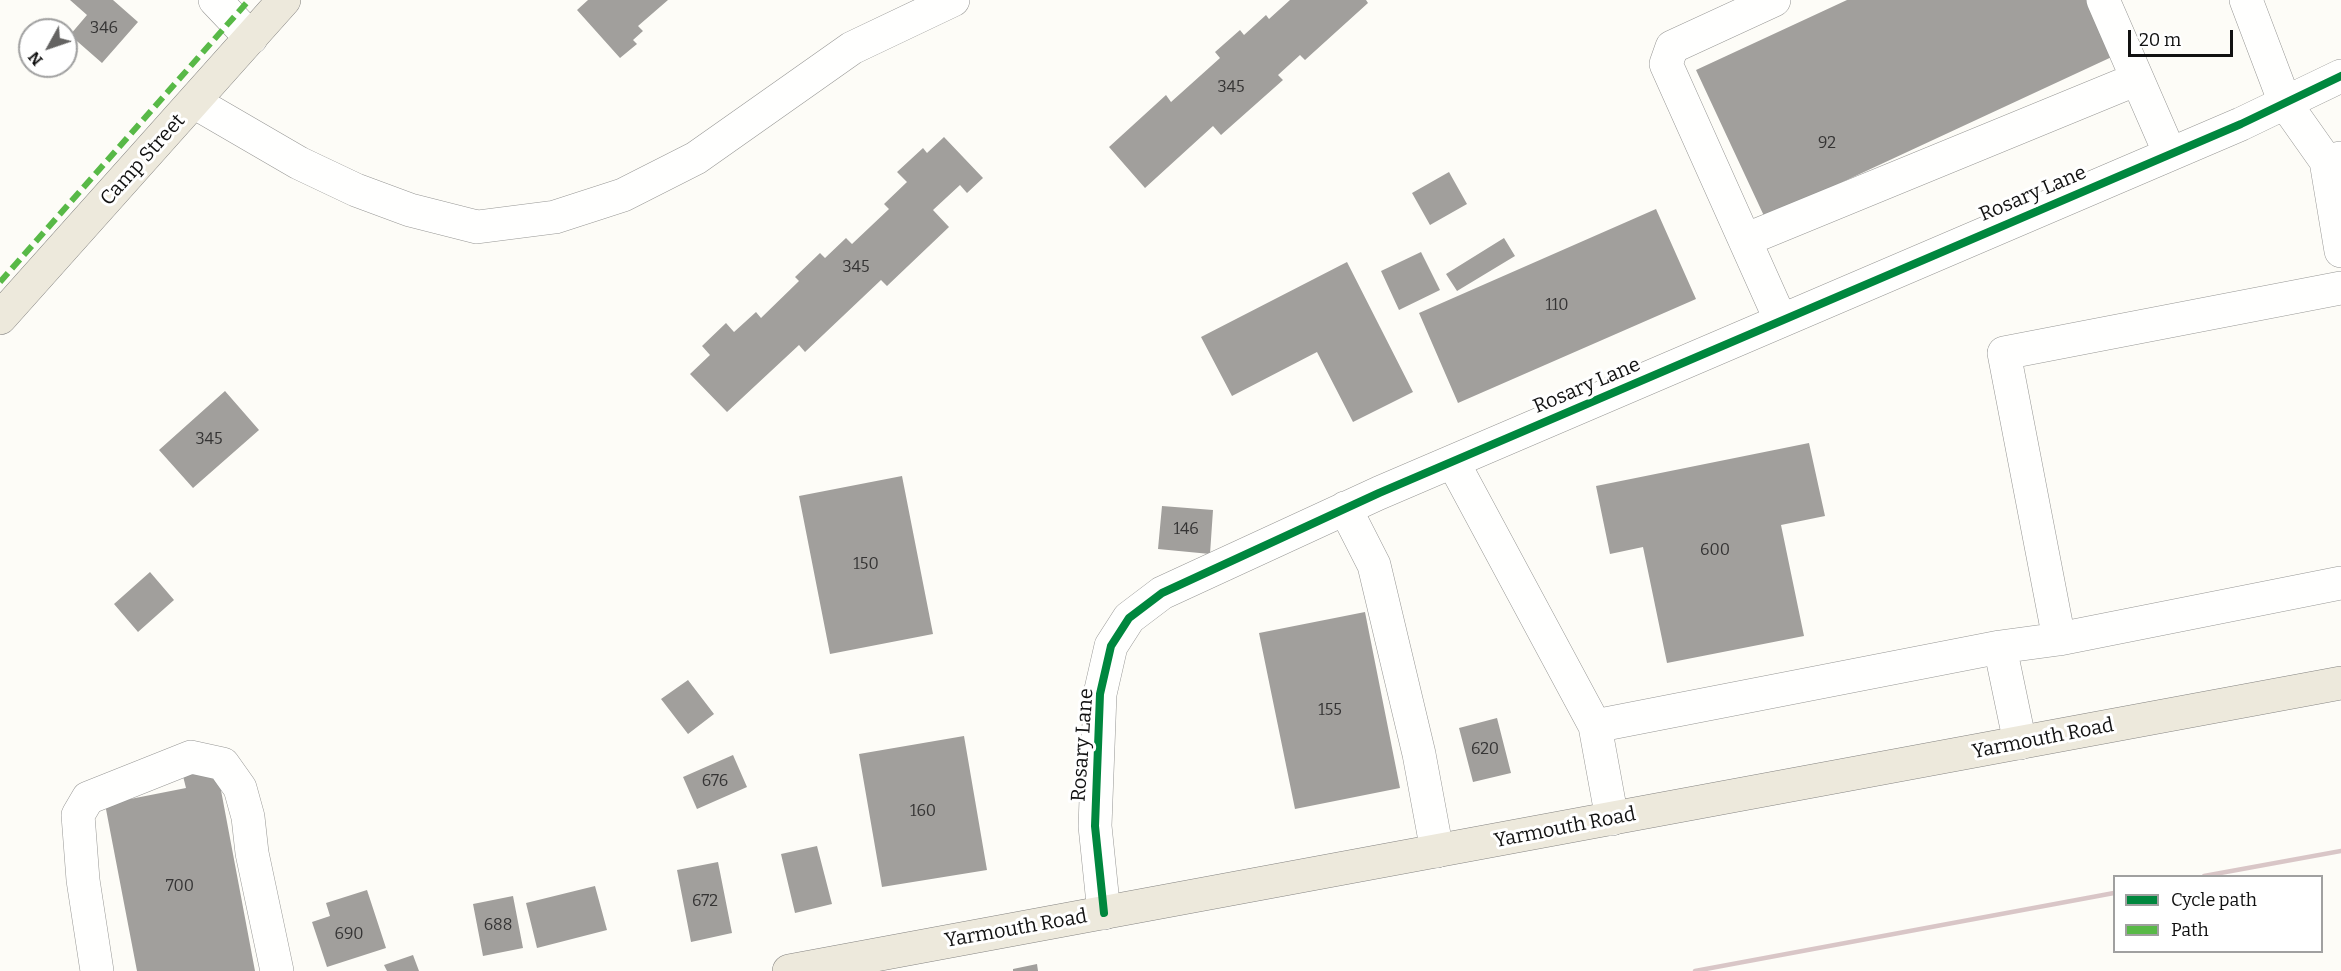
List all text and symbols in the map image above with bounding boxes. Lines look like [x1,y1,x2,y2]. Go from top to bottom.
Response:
north arrow [18,18,78,78]
scale bar [2131,18,2236,56]
house number: 346 [90,19,118,39]
text: 20 m [2139,29,2181,51]
text: N [24,48,47,69]
house number: 345 [1217,78,1245,98]
street label: Camp Street [96,109,190,211]
house number: 92 [1818,134,1836,154]
street label: Rosary Lane [1976,161,2090,227]
house number: 345 [842,258,870,278]
house number: 110 [1545,296,1569,316]
street label: Rosary Lane [1530,353,1644,419]
house number: 345 [195,430,223,450]
house number: 146 [1173,520,1199,540]
house number: 600 [1700,541,1730,561]
house number: 150 [853,555,879,575]
street label: Rosary Lane [1067,687,1099,803]
house number: 155 [1318,701,1342,721]
street label: Yarmouth Road [1970,713,2116,765]
house number: 620 [1471,740,1499,760]
house number: 676 [702,772,728,792]
house number: 160 [910,802,936,822]
street label: Yarmouth Road [1492,802,1638,854]
legend [2113,875,2323,953]
house number: 700 [166,877,194,897]
text: Cycle path [2171,889,2257,911]
house number: 672 [692,892,718,912]
street label: Yarmouth Road [943,905,1089,953]
house number: 688 [484,916,512,936]
text: Path [2171,919,2209,941]
house number: 690 [334,925,364,945]

